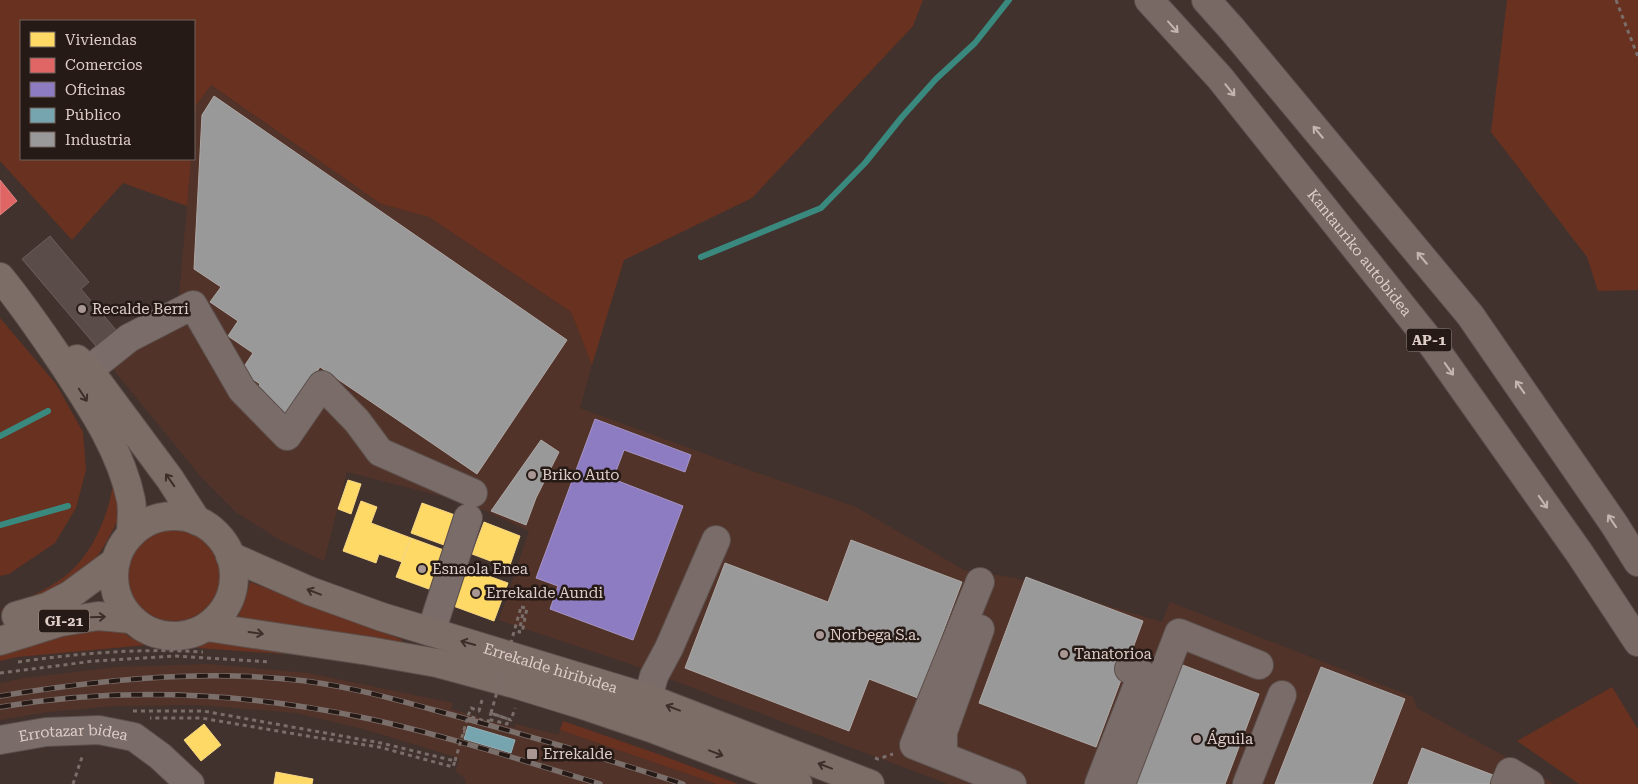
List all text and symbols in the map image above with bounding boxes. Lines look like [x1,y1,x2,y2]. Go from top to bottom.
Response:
legend [20,20,195,160]
one-way arrow [1168,20,1179,33]
text: Viviendas [65,31,137,49]
text: Comercios [65,56,142,74]
text: Oficinas [65,81,125,99]
one-way arrow [1224,83,1235,96]
text: Público [65,106,121,124]
one-way arrow [1313,126,1324,139]
text: Industria [65,131,131,149]
street label: Kantauriko autobidea [1303,186,1415,320]
one-way arrow [1417,251,1428,264]
place label: Recalde Berri [92,300,189,318]
marker: Recalde Berri [76,303,88,315]
road number: AP-1 [1406,328,1452,352]
one-way arrow [1444,362,1454,376]
one-way arrow [1515,381,1525,395]
one-way arrow [78,388,88,402]
place label: Briko Auto [542,466,619,484]
marker: Briko Auto [526,469,538,481]
one-way arrow [165,473,175,487]
one-way arrow [1538,494,1548,508]
one-way arrow [1607,515,1617,529]
place label: Esnaola Enea [432,560,528,578]
marker: Esnaola Enea [416,563,428,575]
place label: Errekalde Aundi [486,584,603,602]
one-way arrow [307,587,322,596]
marker: Errekalde Aundi [470,587,482,599]
road number: GI-21 [39,610,89,632]
one-way arrow [90,612,106,622]
place label: Norbega S.a. [830,626,920,644]
one-way arrow [247,628,263,638]
marker: Norbega S.a. [814,629,826,641]
one-way arrow [461,637,477,647]
street label: Errekalde hiribidea [481,639,620,697]
place label: Tanatorioa [1074,645,1152,663]
marker: Tanatorioa [1058,648,1070,660]
one-way arrow [666,702,681,712]
street label: Errotazar bidea [17,721,130,746]
place label: Águila [1207,730,1253,748]
marker: Águila [1191,733,1203,745]
place label: Errekalde [543,745,612,763]
marker: Errekalde [525,747,539,761]
one-way arrow [708,749,724,758]
one-way arrow [818,761,833,771]

